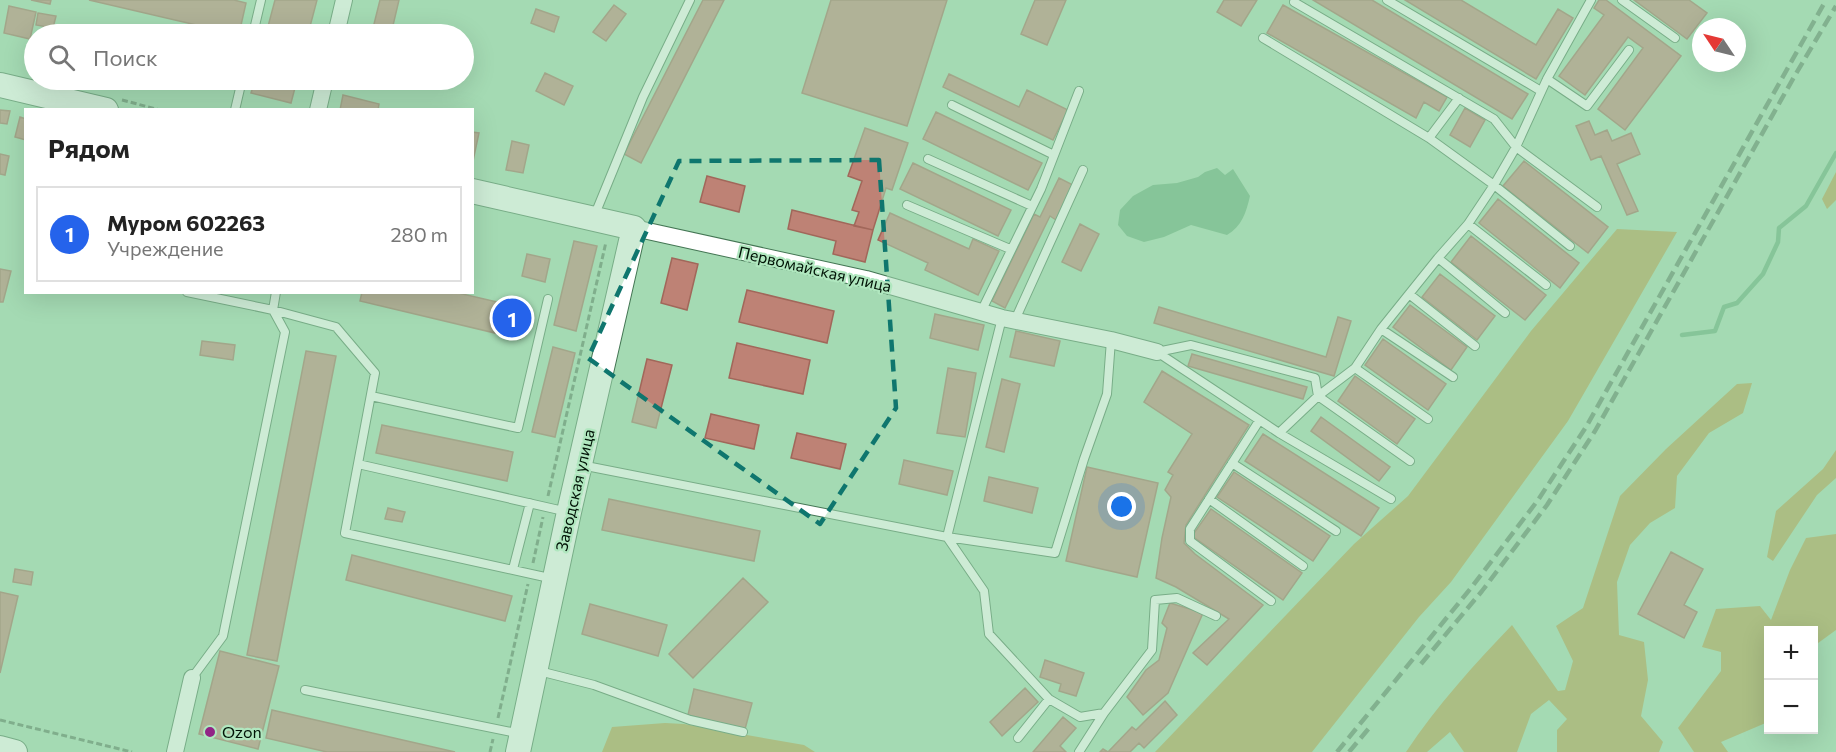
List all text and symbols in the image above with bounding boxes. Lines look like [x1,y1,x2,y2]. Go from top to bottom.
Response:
north arrow [1692,18,1746,72]
search box [24,24,474,90]
icon: search [45,41,78,74]
text: Поиск [93,44,158,71]
text: Рядом [48,132,130,163]
text: Муром 602263 [107,209,265,236]
text: 1 [65,222,74,246]
text: 280 m [390,222,448,246]
text: Учреждение [107,236,224,260]
street label: Первомайская улица [737,242,894,295]
pin: 1 [492,296,532,340]
street label: Заводская улица [551,427,598,553]
your location [1107,492,1136,521]
map controls [1764,626,1818,734]
button: + [1764,626,1818,680]
button: − [1764,680,1818,734]
place label: Ozon [222,722,262,741]
marker: Ozon [203,725,217,739]

